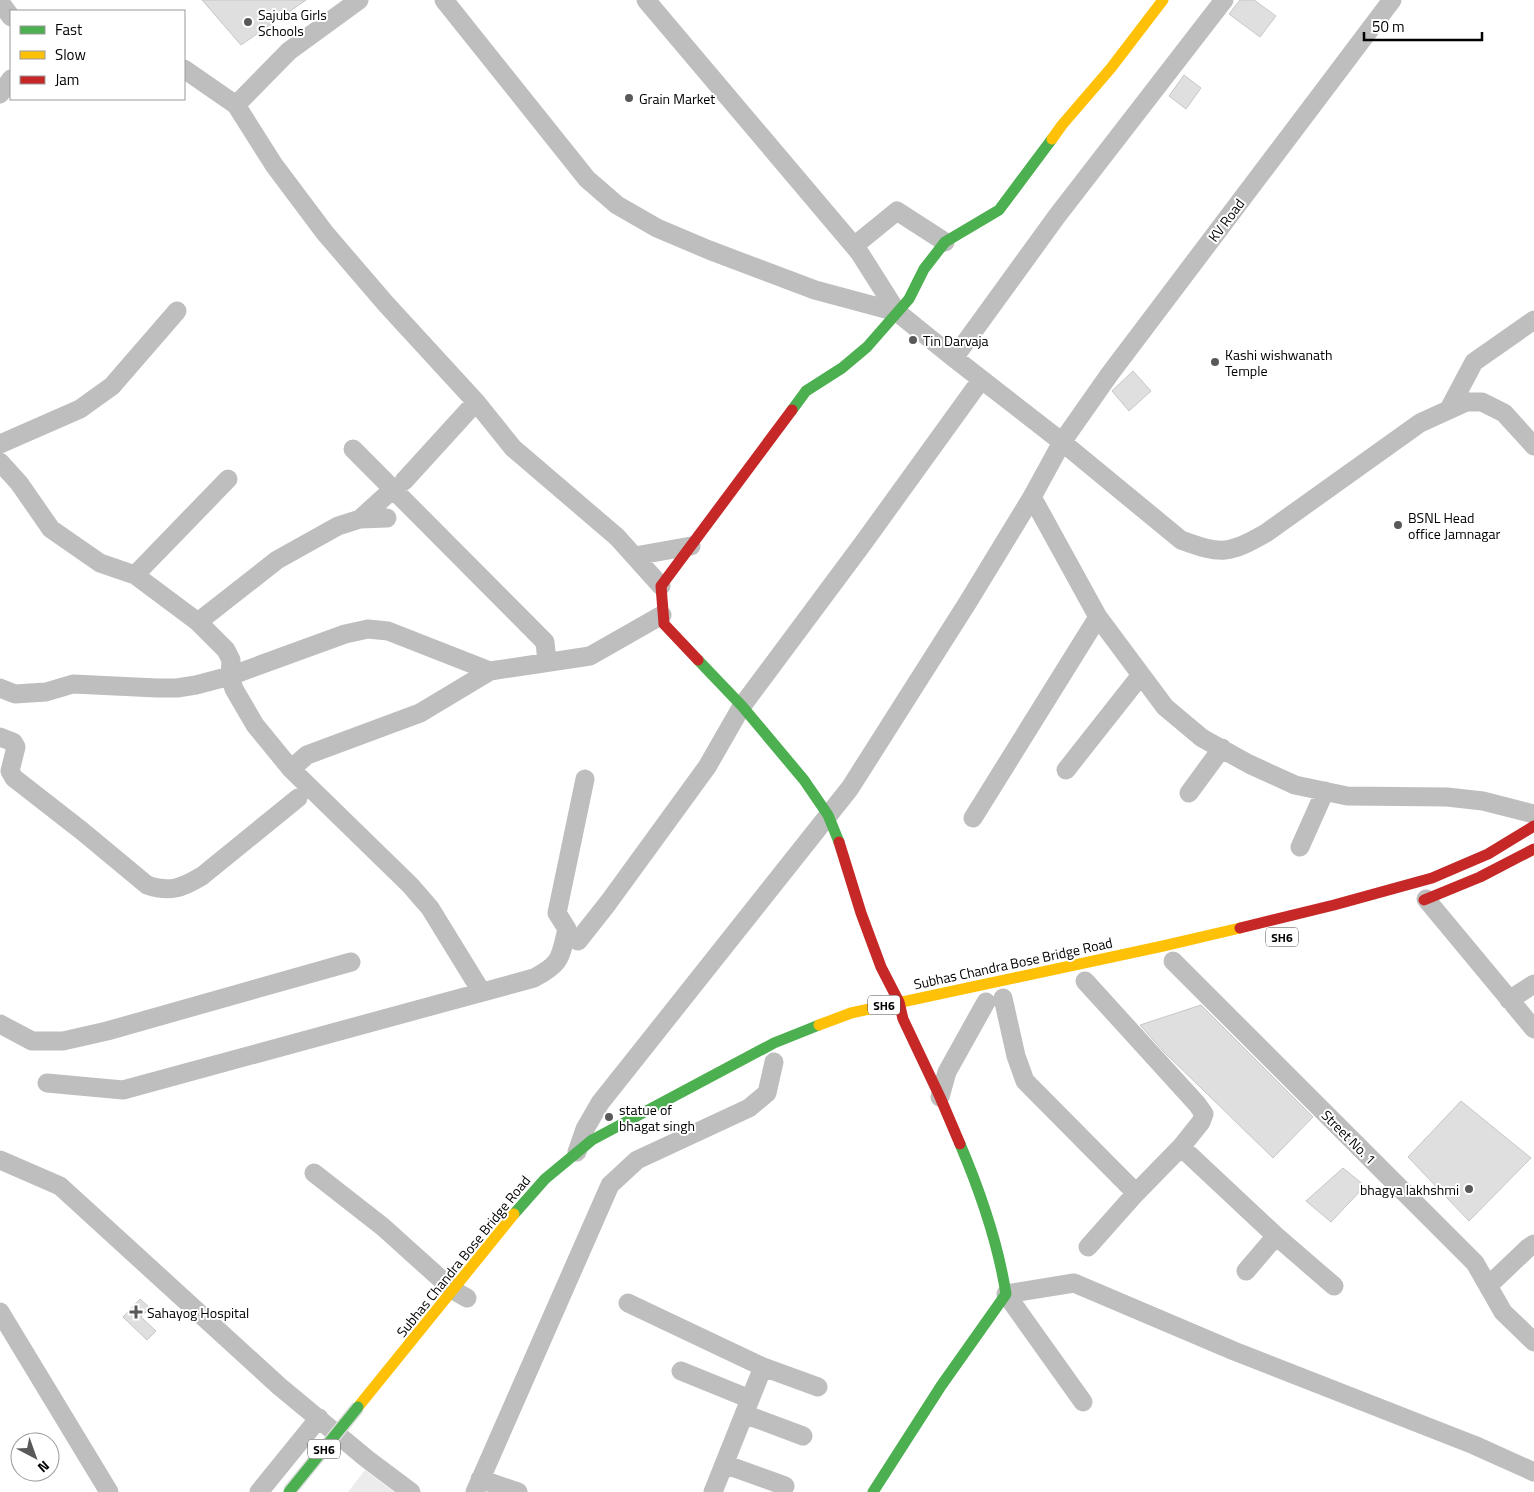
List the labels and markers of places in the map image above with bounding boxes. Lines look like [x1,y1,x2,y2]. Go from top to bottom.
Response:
place label: Sajuba Girls Schools [258,4,327,41]
marker: Sajuba Girls Schools [242,16,254,28]
place label: Grain Market [639,88,715,109]
marker: Grain Market [623,92,635,104]
place label: Tin Darvaja [923,330,989,351]
marker: Tin Darvaja [907,334,919,346]
place label: Kashi wishwanath Temple [1225,344,1332,381]
marker: Kashi wishwanath Temple [1209,356,1221,368]
place label: BSNL Head office Jamnagar [1408,507,1500,544]
marker: BSNL Head office Jamnagar [1392,519,1404,531]
place label: statue of bhagat singh [619,1099,695,1136]
marker: statue of bhagat singh [603,1111,615,1123]
place label: bhagya lakhshmi [1360,1179,1459,1200]
marker: bhagya lakhshmi [1463,1183,1475,1195]
place label: Sahayog Hospital [147,1302,249,1323]
marker: Sahayog Hospital [129,1305,143,1319]

